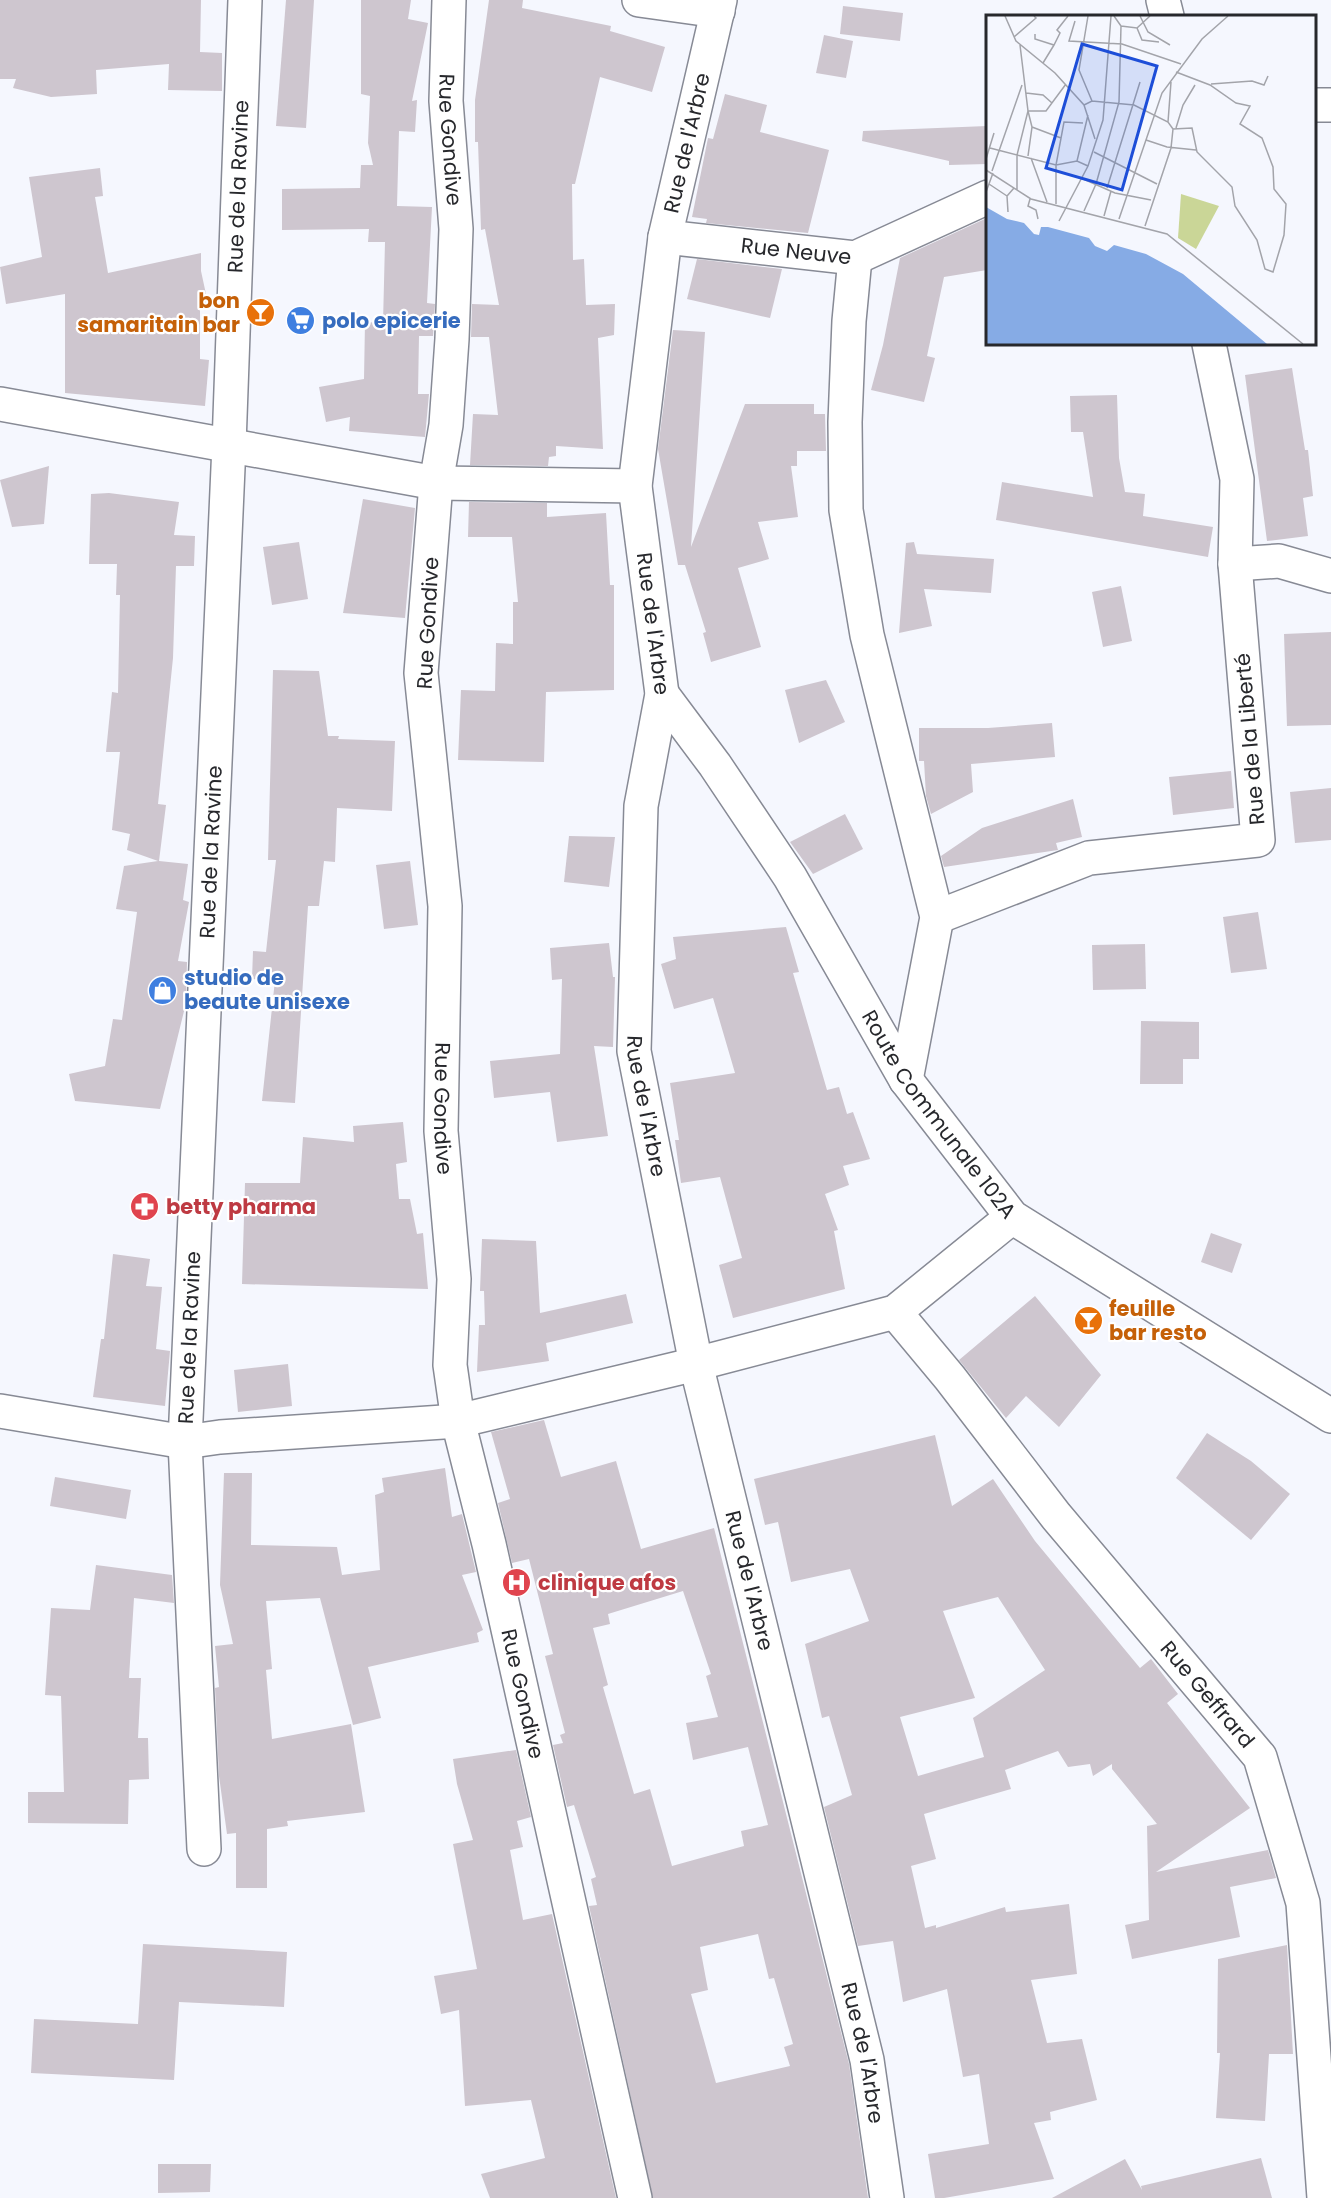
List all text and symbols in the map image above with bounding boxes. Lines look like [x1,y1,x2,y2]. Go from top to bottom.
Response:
inset map [986,15,1316,345]
street label: Rue de l'Arbre [656,70,717,216]
street label: Rue Gondive [432,73,469,207]
street label: Rue de la Ravine [220,100,255,274]
street label: Rue Neuve [740,230,853,272]
place label: bon samaritain bar [77,286,240,339]
bar icon: bon samaritain bar [245,297,277,329]
supermarket icon: polo epicerie [285,305,317,337]
place label: polo epicerie [322,306,461,335]
street label: Rue de l'Arbre [630,551,677,697]
street label: Rue Gondive [410,556,445,690]
street label: Rue de la Liberté [1228,652,1271,826]
street label: Rue de la Ravine [192,765,229,939]
place label: studio de beaute unisexe [184,963,350,1016]
shop icon: studio de beaute unisexe [147,974,179,1006]
street label: Route Communale 102A [855,1005,1023,1224]
street label: Rue de l'Arbre [620,1035,674,1179]
street label: Rue Gondive [427,1042,460,1176]
pharmacy icon: betty pharma [129,1191,161,1223]
place label: betty pharma [166,1192,316,1221]
street label: Rue de la Ravine [171,1250,207,1425]
place label: feuille bar resto [1109,1294,1207,1347]
bar icon: feuille bar resto [1072,1305,1104,1337]
street label: Rue de l'Arbre [719,1507,781,1654]
hospital icon: clinique afos [501,1567,533,1599]
place label: clinique afos [538,1568,676,1597]
street label: Rue Gondive [494,1626,551,1761]
street label: Rue Geffrard [1154,1635,1261,1754]
street label: Rue de l'Arbre [834,1979,891,2125]

